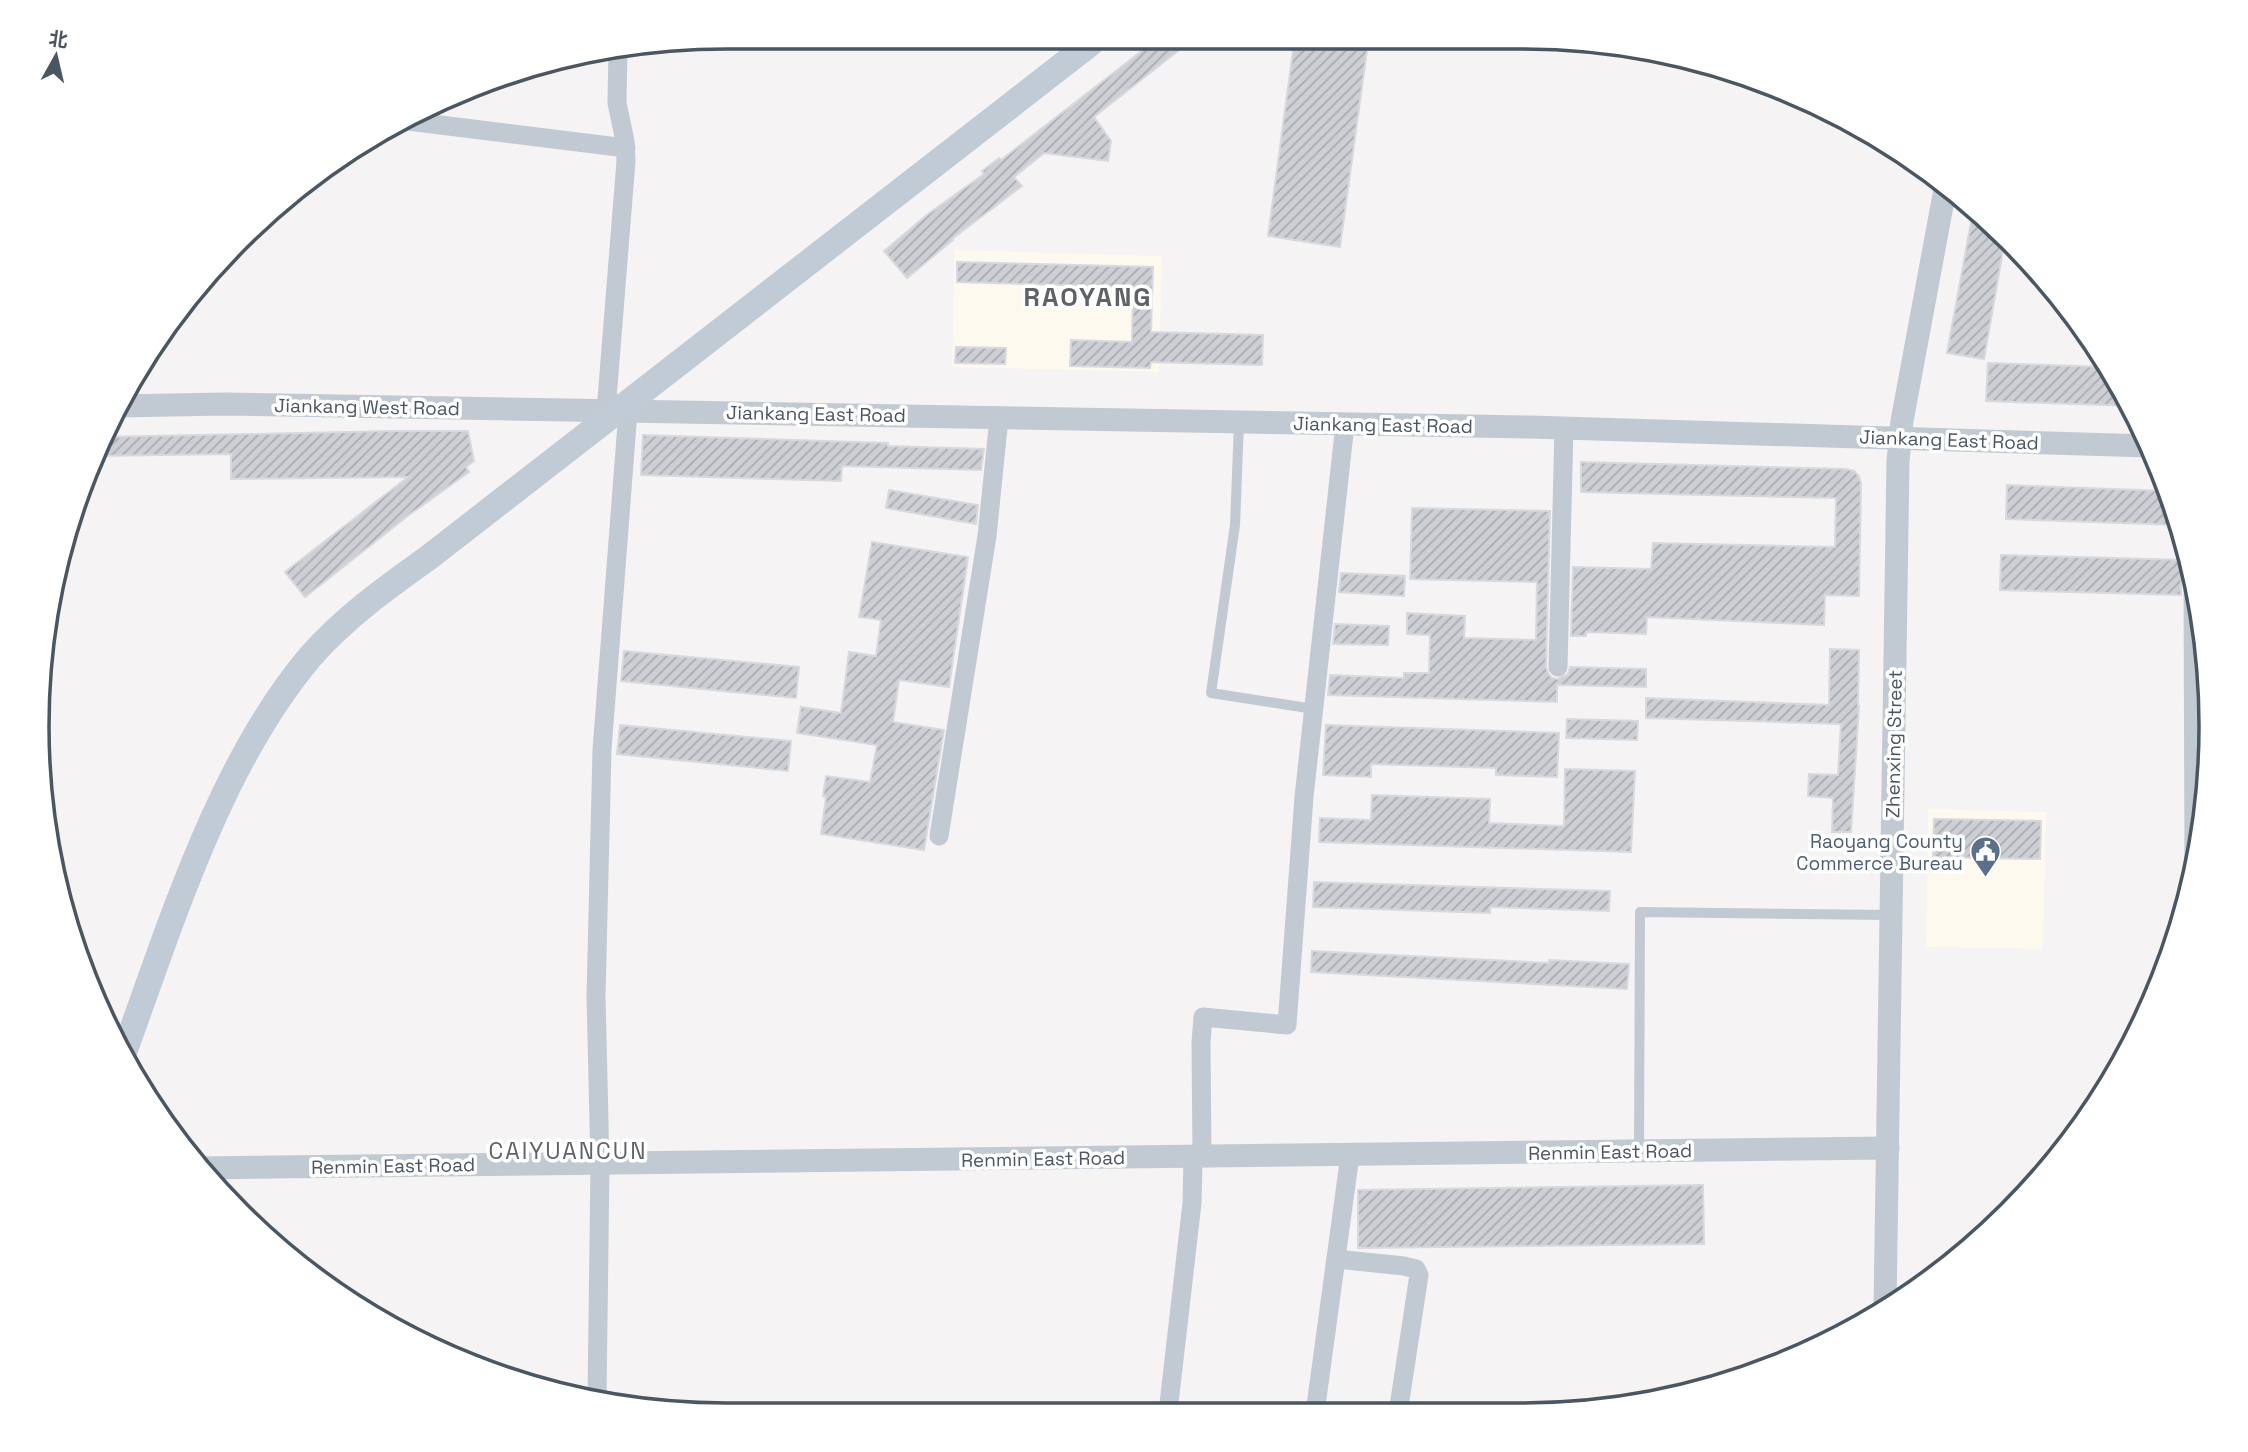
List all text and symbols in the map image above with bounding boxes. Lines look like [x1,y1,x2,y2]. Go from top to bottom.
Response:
north arrow [21,21,91,91]
text: 北 [47,26,69,53]
district label: RAOYANG [1023,280,1153,314]
street label: Jiankang West Road [274,393,460,421]
street label: Jiankang East Road [726,400,906,428]
street label: Jiankang East Road [1293,411,1473,439]
street label: Jiankang East Road [1859,424,2039,456]
street label: Zhenxing Street [1880,670,1908,818]
place label: Raoyang County Commerce Bureau [1796,829,1963,876]
public building icon: Raoyang County Commerce Bureau [1969,835,2003,879]
district label: CAIYUANCUN [489,1136,647,1166]
street label: Renmin East Road [1528,1138,1692,1166]
street label: Renmin East Road [961,1145,1125,1173]
street label: Renmin East Road [311,1152,475,1180]

